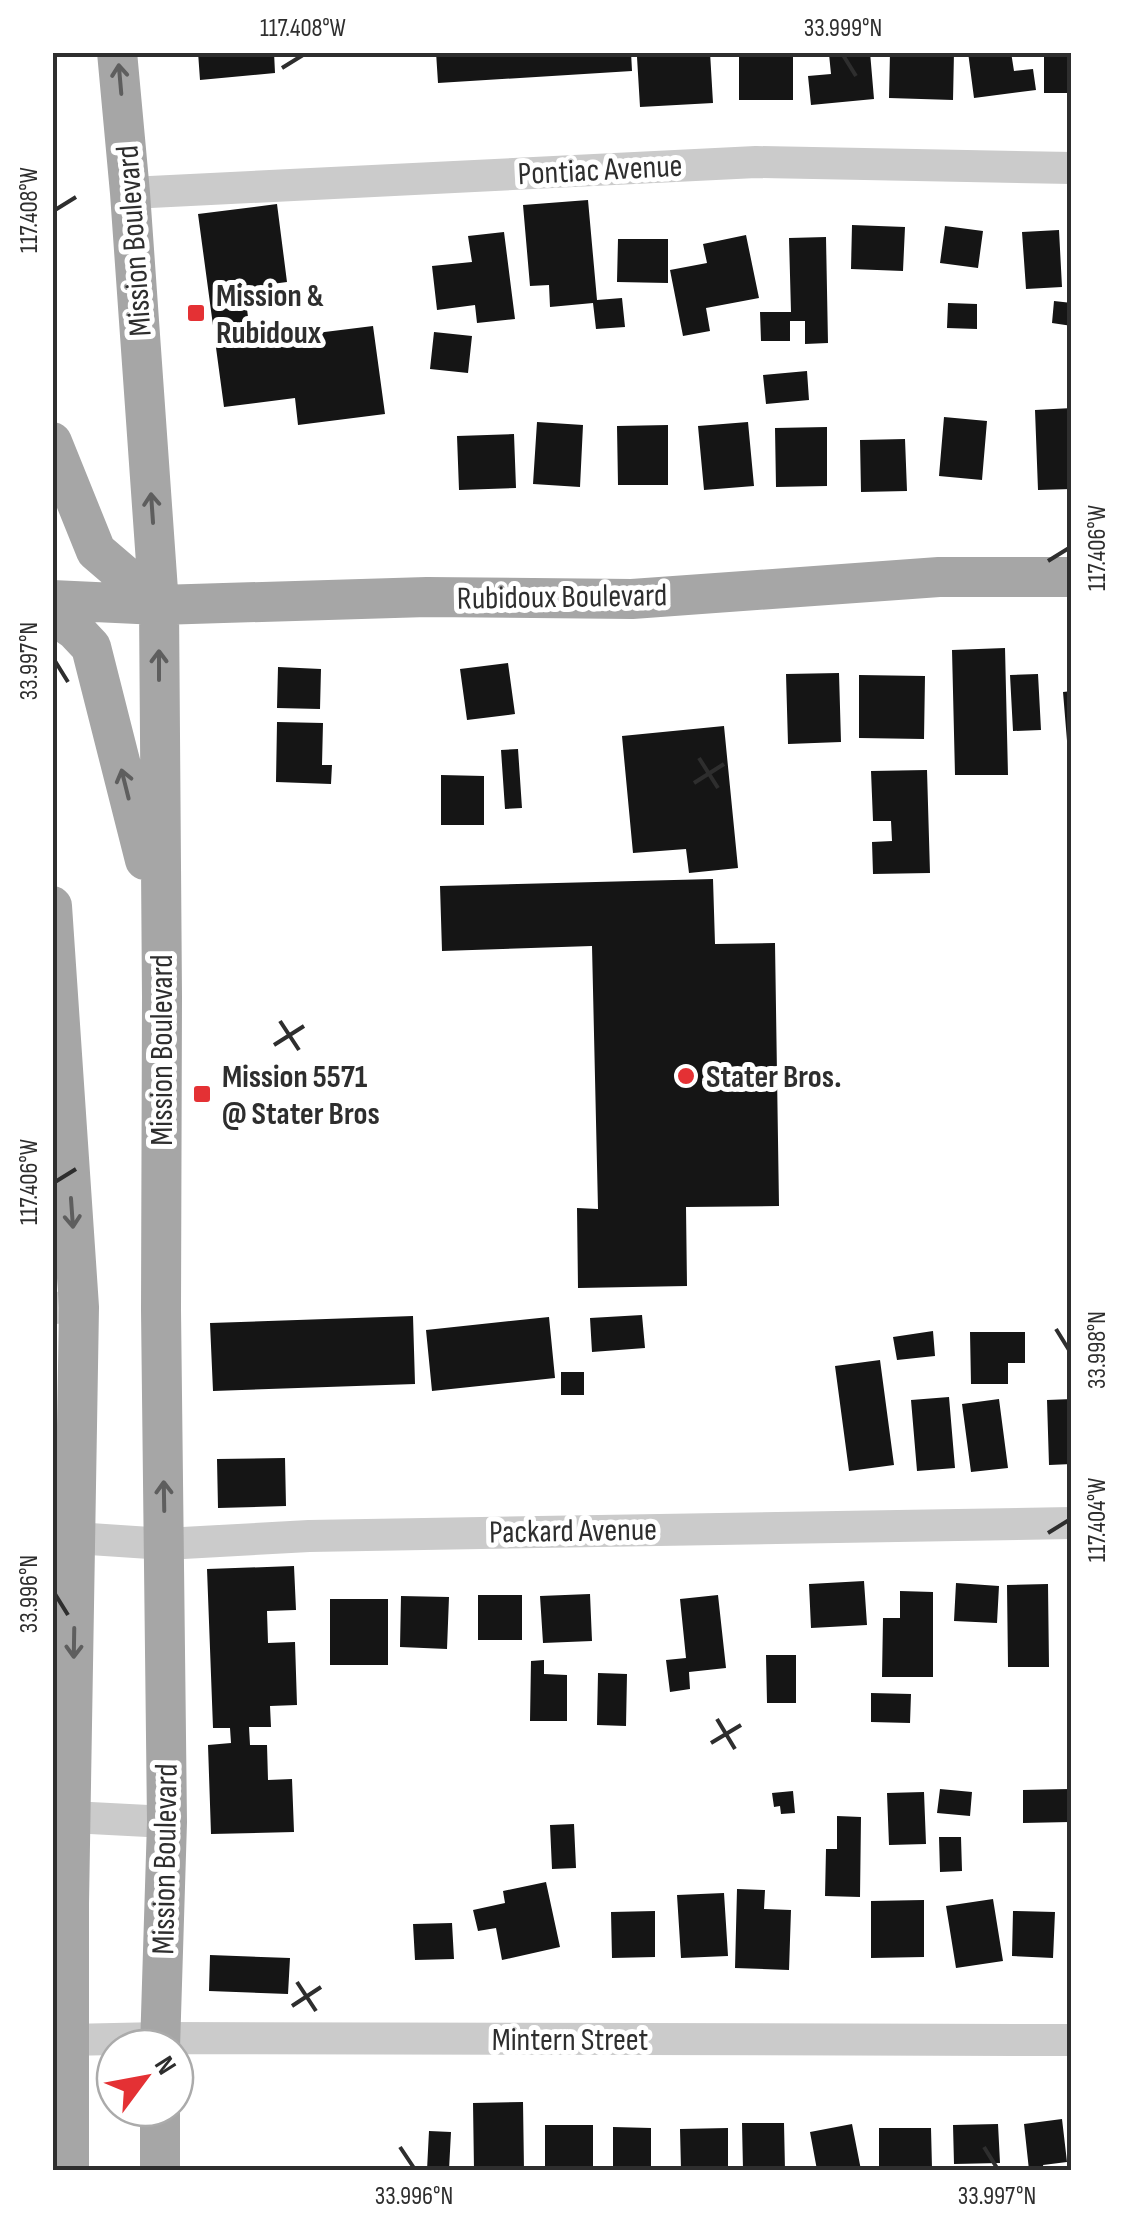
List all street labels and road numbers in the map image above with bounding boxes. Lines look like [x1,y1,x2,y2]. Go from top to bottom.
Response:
street label: Mission Boulevard [108,144,161,338]
street label: Pontiac Avenue [517,147,683,194]
street label: Rubidoux Boulevard [457,576,667,619]
street label: Mission Boulevard [143,954,182,1146]
street label: Packard Avenue [489,1511,657,1552]
street label: Mission Boulevard [144,1763,187,1955]
street label: Mintern Street [492,2021,648,2060]

